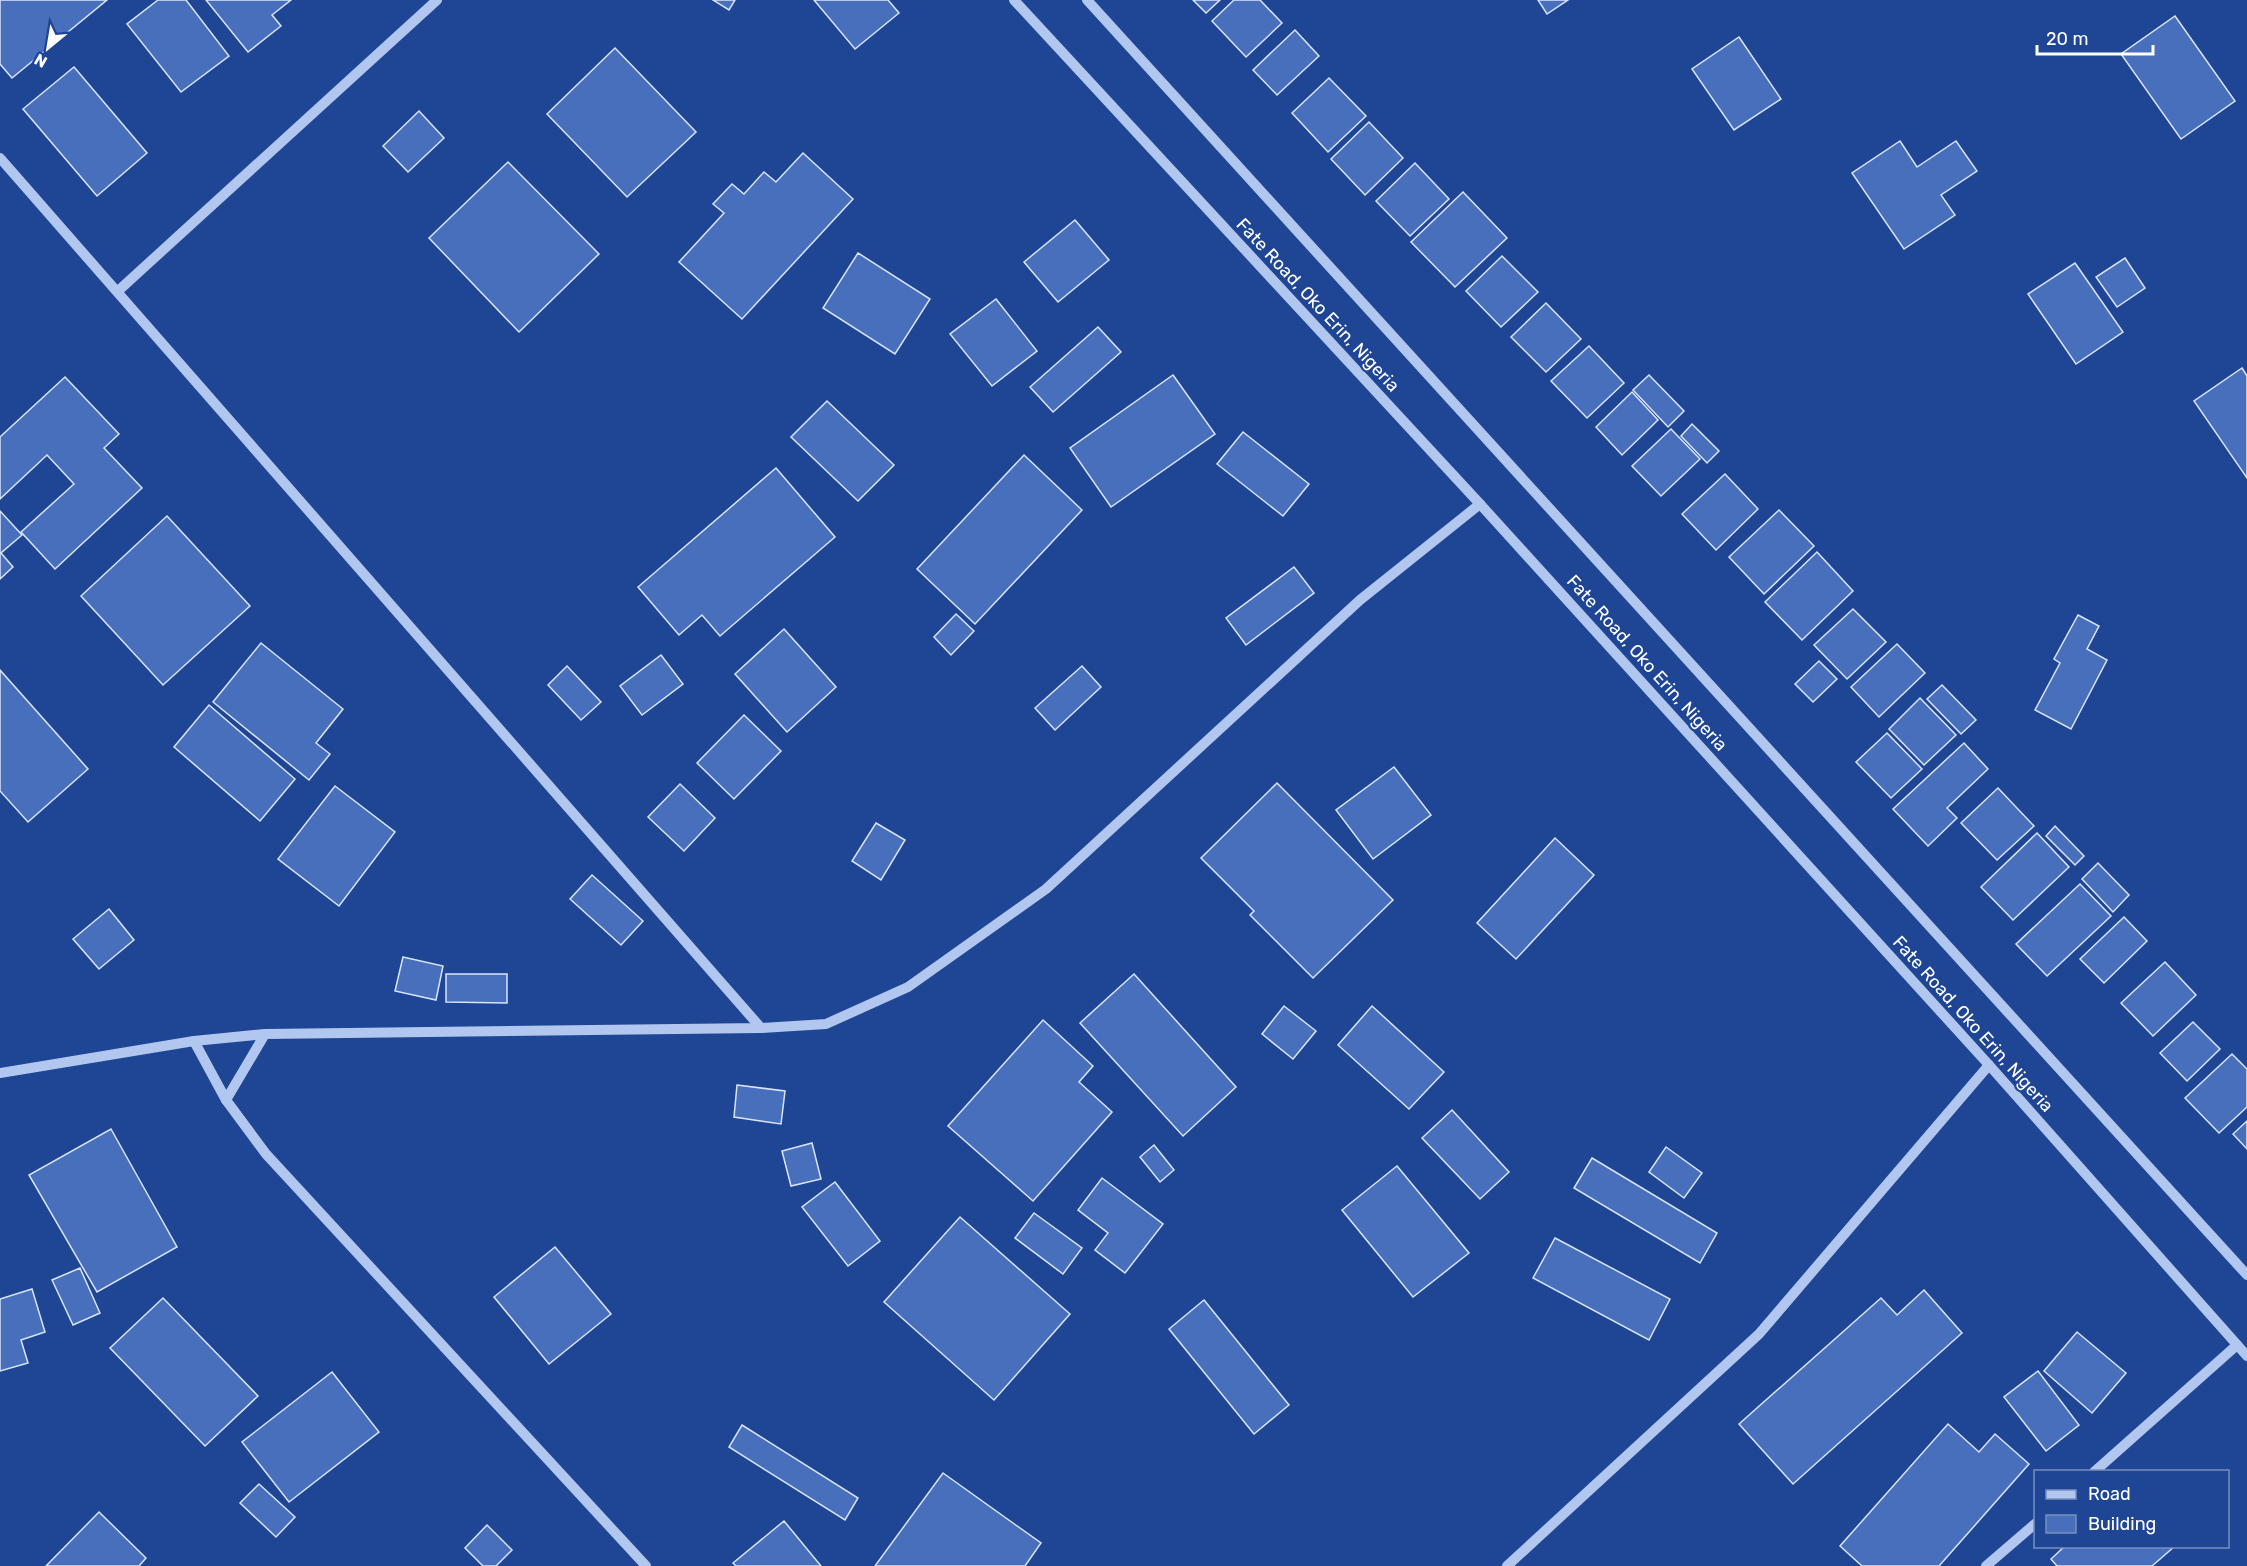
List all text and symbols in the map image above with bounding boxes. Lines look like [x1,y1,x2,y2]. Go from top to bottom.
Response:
north arrow [18,18,78,78]
scale bar [2037,18,2152,56]
text: 20 m [2046,28,2088,50]
text: N [31,49,50,72]
street label: Fate Road, Oko Erin, Nigeria [1232,214,1404,396]
street label: Fate Road, Oko Erin, Nigeria [1562,570,1732,756]
street label: Fate Road, Oko Erin, Nigeria [1888,931,2058,1117]
legend [2034,1470,2229,1548]
text: Road [2088,1483,2131,1505]
text: Building [2088,1513,2156,1535]

